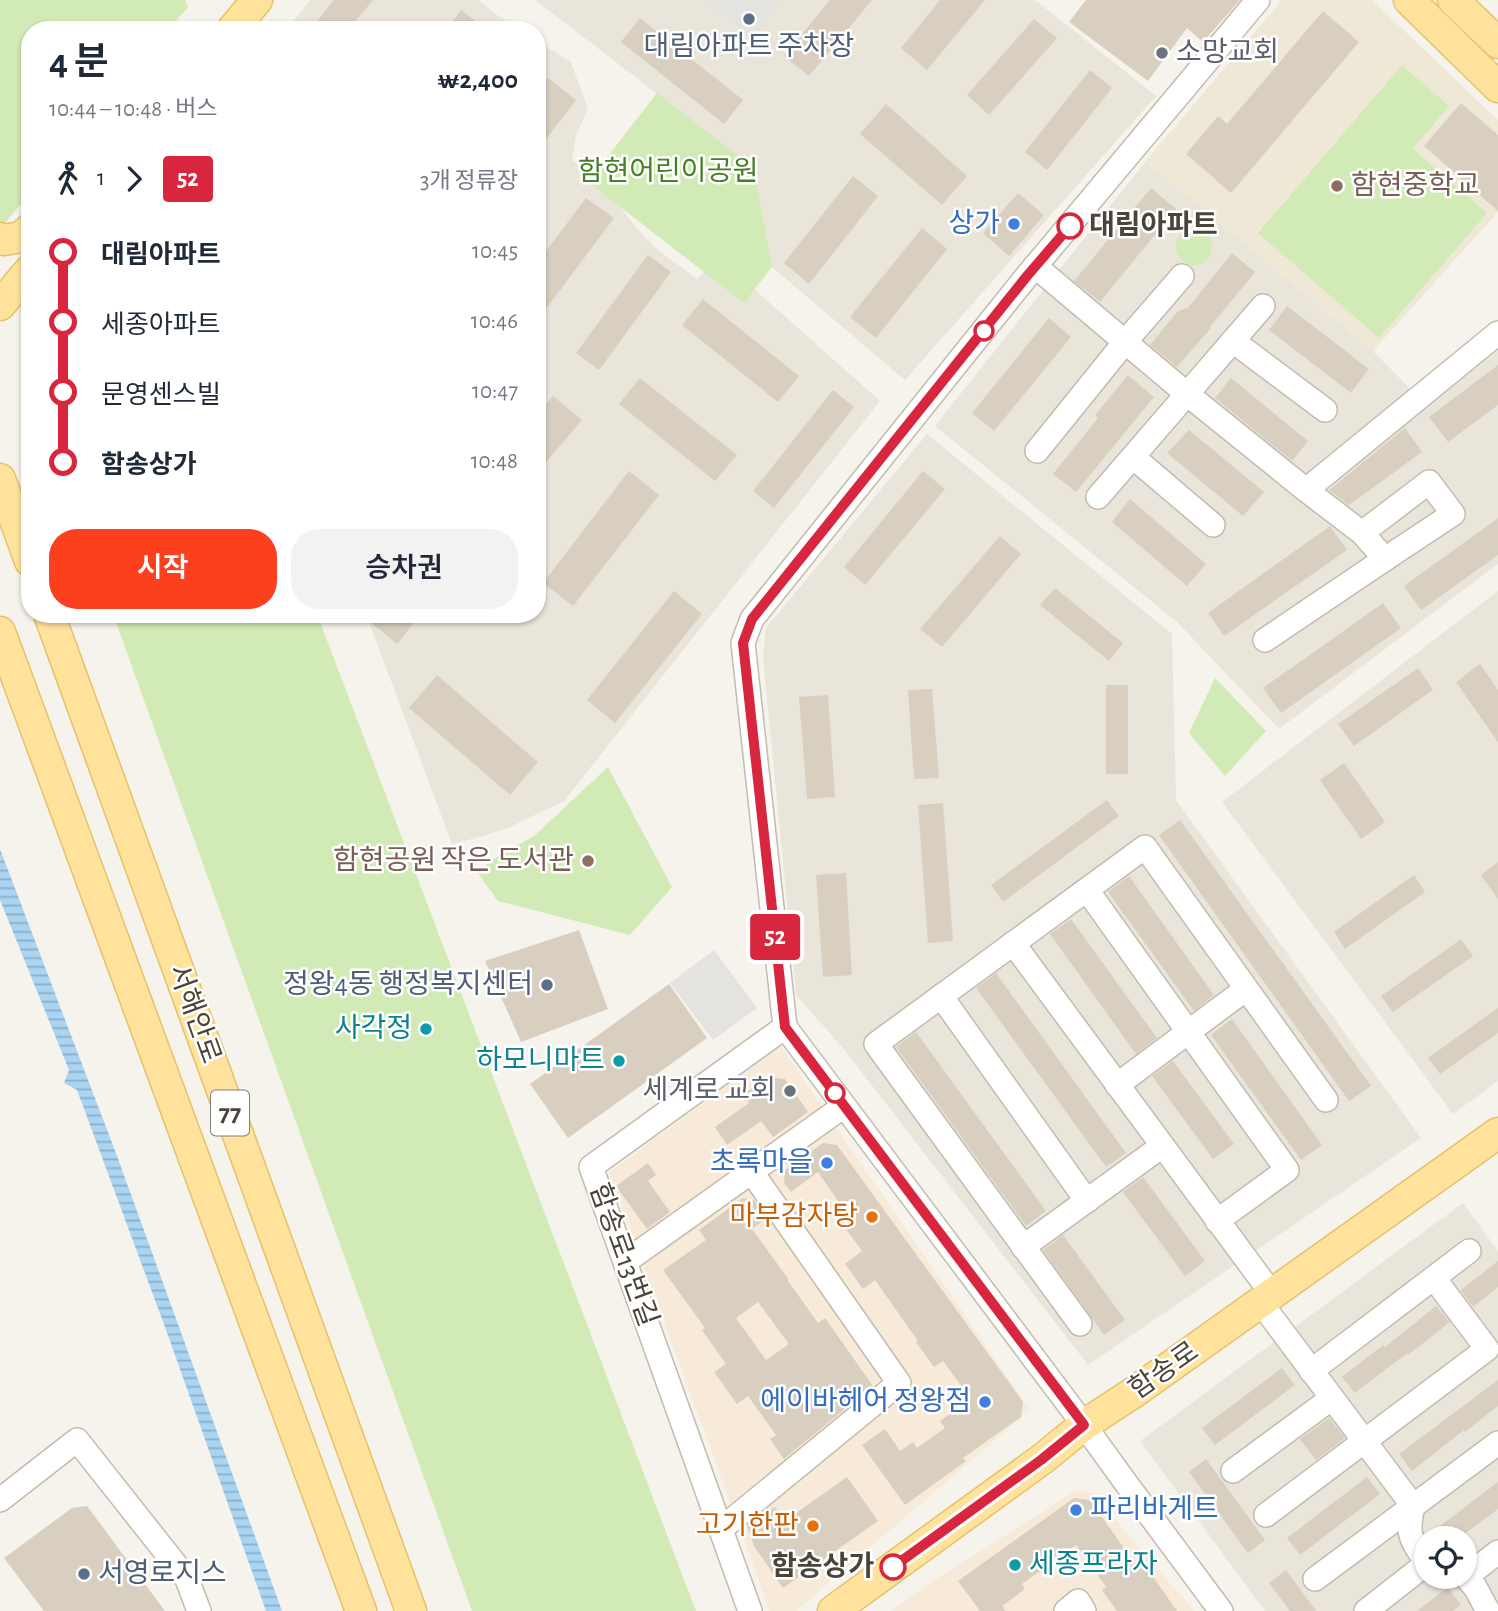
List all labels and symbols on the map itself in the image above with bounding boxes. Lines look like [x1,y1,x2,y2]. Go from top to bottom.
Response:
marker: 대림아파트 주차장 [741,11,757,27]
place label: 대림아파트 주차장 [644,31,854,61]
place label: 소망교회 [1176,37,1279,67]
marker: 소망교회 [1154,45,1170,61]
park label: 함현어린이공원 [578,156,758,186]
place label: 함현중학교 [1351,170,1480,200]
marker: 함현중학교 [1329,178,1345,194]
place label: 상가 [948,208,1000,238]
place label: 대림아파트 [1089,210,1218,240]
marker: 대림아파트 [1057,213,1083,239]
marker: 상가 [1006,216,1022,232]
unlabelled marker [974,321,994,341]
place label: 함현공원 작은 도서관 [333,845,574,875]
marker: 함현공원 작은 도서관 [580,853,596,869]
line badge: 52 [744,914,806,960]
street label: 서해안로 [163,960,227,1067]
place label: 정왕4동 행정복지센터 [283,969,533,999]
marker: 정왕4동 행정복지센터 [539,977,555,993]
place label: 사각정 [335,1013,412,1043]
marker: 사각정 [418,1021,434,1037]
place label: 하모니마트 [476,1045,605,1075]
marker: 하모니마트 [611,1053,627,1069]
place label: 세계로 교회 [643,1075,776,1105]
marker: 세계로 교회 [782,1083,798,1099]
unlabelled marker [825,1083,845,1103]
road number: 77 [211,1090,249,1136]
place label: 초록마을 [710,1147,813,1177]
marker: 초록마을 [819,1155,835,1171]
street label: 함송로13번길 [584,1179,664,1330]
place label: 마부감자탕 [729,1201,858,1231]
marker: 마부감자탕 [864,1209,880,1225]
street label: 함송로 [1123,1336,1204,1405]
place label: 에이바헤어 정왕점 [760,1386,971,1416]
marker: 에이바헤어 정왕점 [977,1394,993,1410]
place label: 파리바게트 [1090,1494,1219,1524]
marker: 파리바게트 [1068,1502,1084,1518]
place label: 고기한판 [696,1510,799,1540]
marker: 고기한판 [805,1518,821,1534]
place label: 세종프라자 [1029,1549,1158,1579]
place label: 함송상가 [771,1551,874,1581]
marker: 함송상가 [880,1554,906,1580]
marker: 세종프라자 [1007,1557,1023,1573]
place label: 서영로지스 [98,1558,227,1588]
marker: 서영로지스 [76,1566,92,1582]

